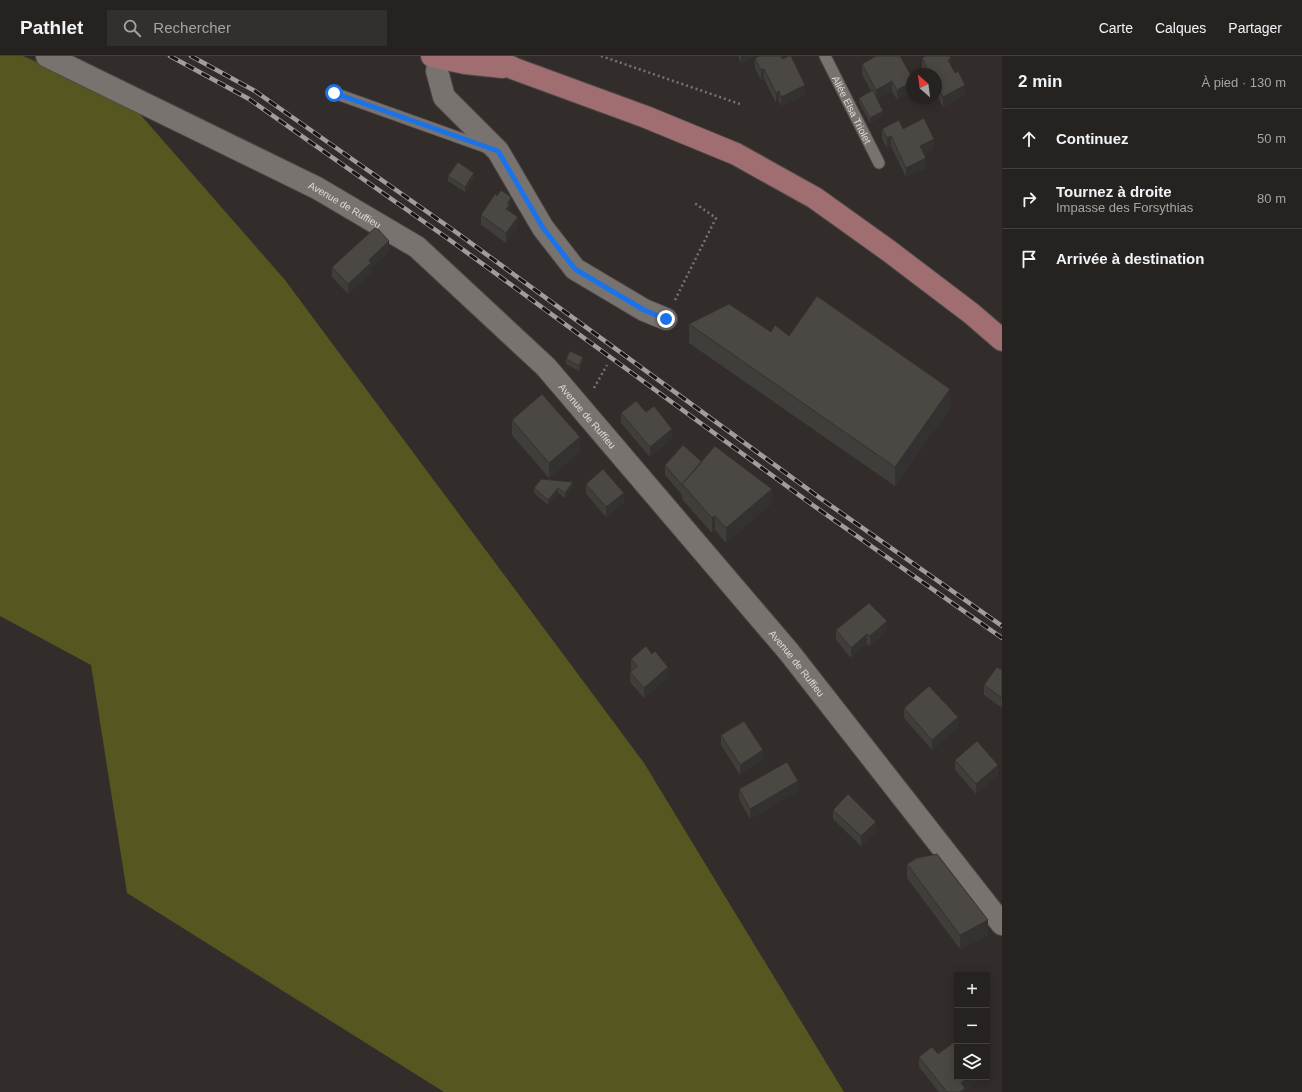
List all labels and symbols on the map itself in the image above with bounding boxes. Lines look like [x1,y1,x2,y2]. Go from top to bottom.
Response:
north arrow [906,68,942,104]
street label: Allée Elsa Triolet [830,74,873,146]
route start [325,84,343,102]
street label: Avenue de Ruffieu [307,180,383,230]
route end [657,310,675,328]
street label: Avenue de Ruffieu [556,381,618,451]
street label: Avenue de Ruffieu [767,628,827,699]

